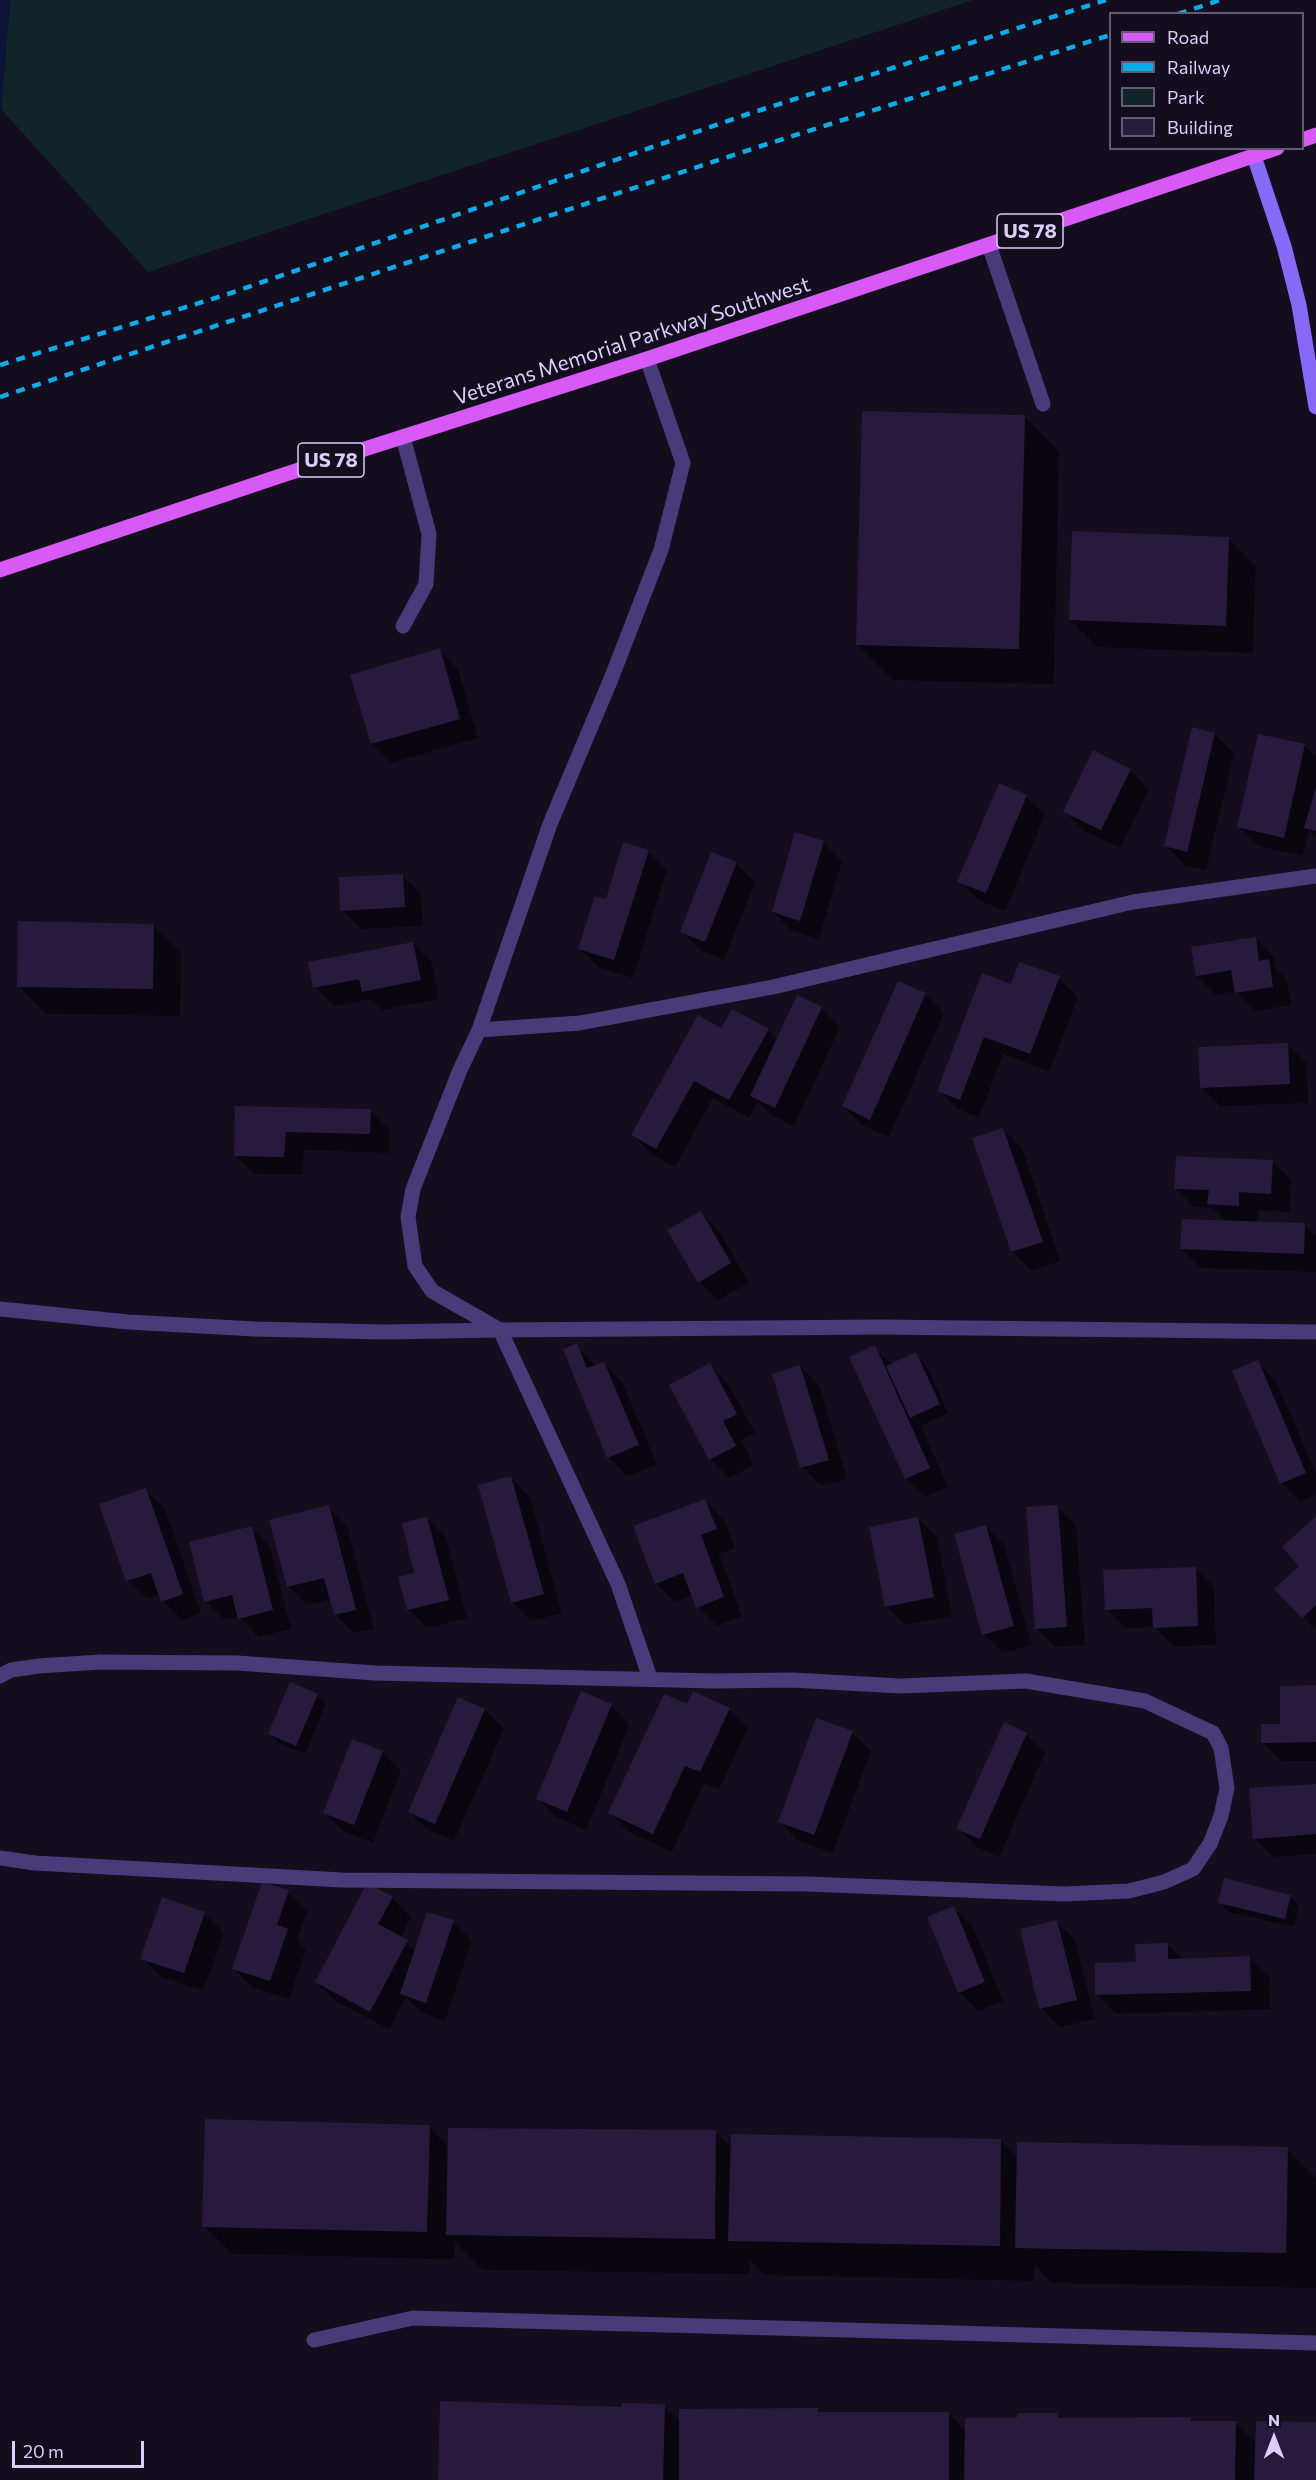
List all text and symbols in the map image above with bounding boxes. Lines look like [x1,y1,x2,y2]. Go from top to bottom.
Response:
legend [1109,12,1304,150]
text: Road [1167,26,1209,48]
text: Railway [1167,56,1230,78]
text: Park [1167,86,1205,108]
text: Building [1167,116,1233,138]
road number: US 78 [997,214,1063,248]
street label: Veterans Memorial Parkway Southwest [451,271,813,411]
road number: US 78 [298,443,364,477]
north arrow [1244,2408,1304,2468]
text: N [1268,2410,1280,2429]
scale bar [15,2429,147,2467]
text: 20 m [23,2440,64,2462]

